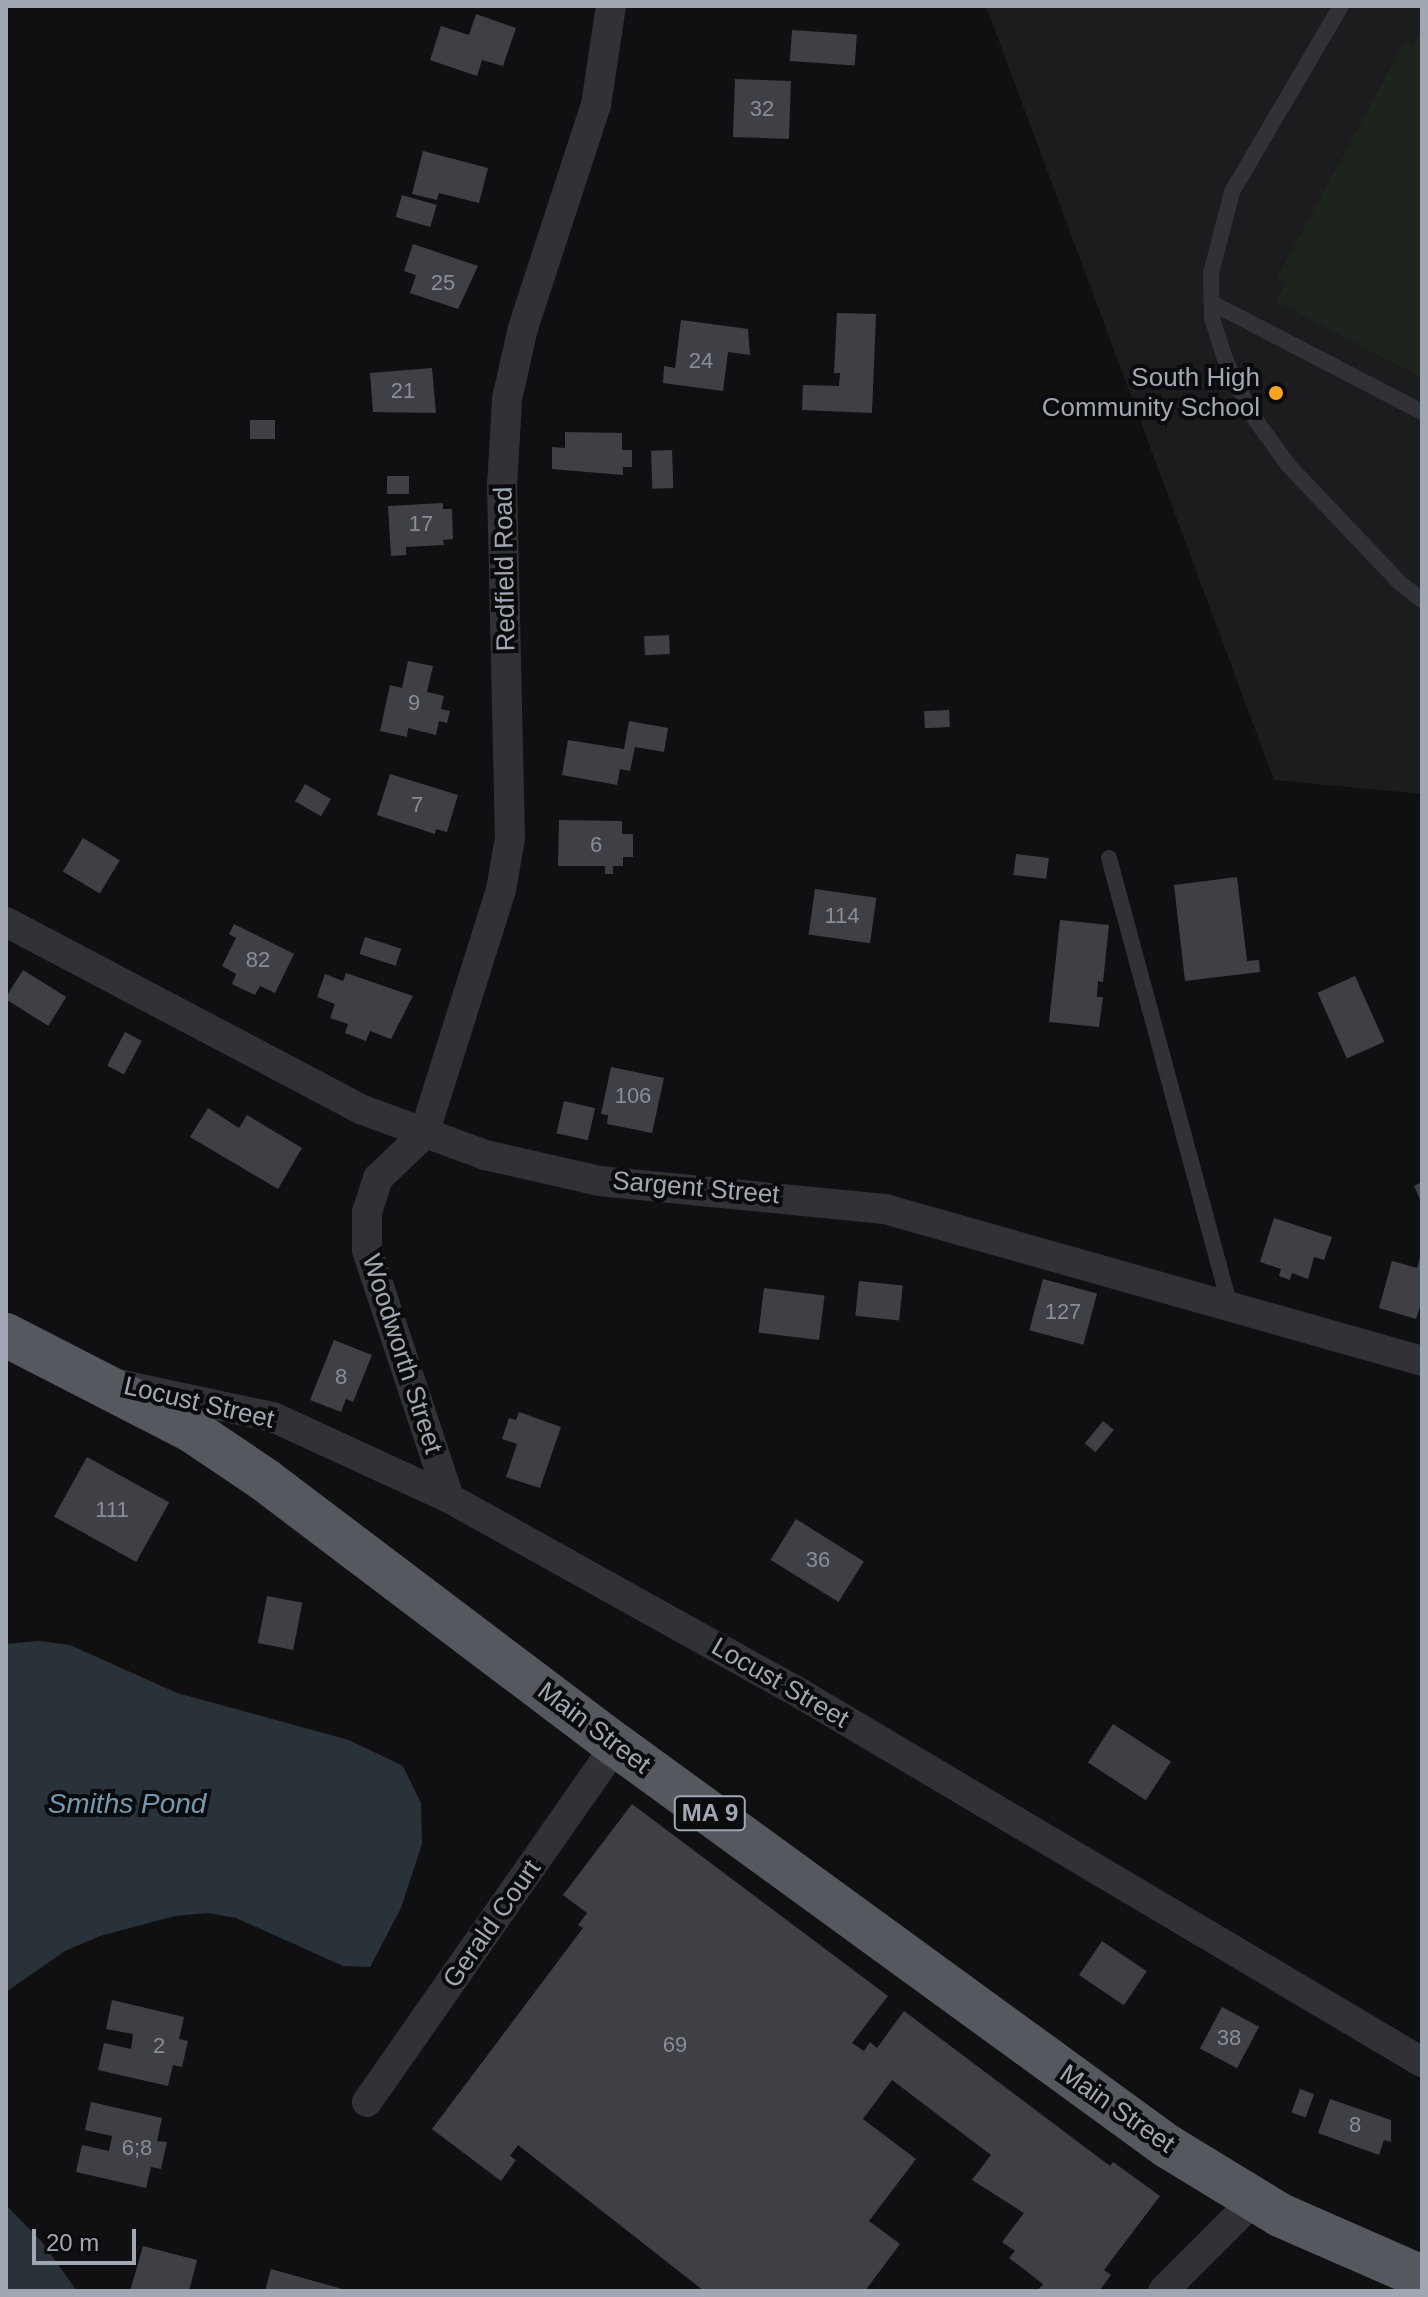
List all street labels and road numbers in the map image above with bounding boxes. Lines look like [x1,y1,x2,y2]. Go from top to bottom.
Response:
street label: Redfield Road [488,486,522,652]
street label: Sargent Street [611,1165,781,1211]
street label: Woodworth Street [355,1250,449,1458]
street label: Locust Street [121,1371,277,1435]
street label: Locust Street [706,1631,854,1735]
street label: Main Street [532,1676,656,1780]
road number: MA 9 [672,1793,748,1833]
street label: Gerald Court [437,1854,547,1994]
street label: Main Street [1054,2058,1180,2160]

